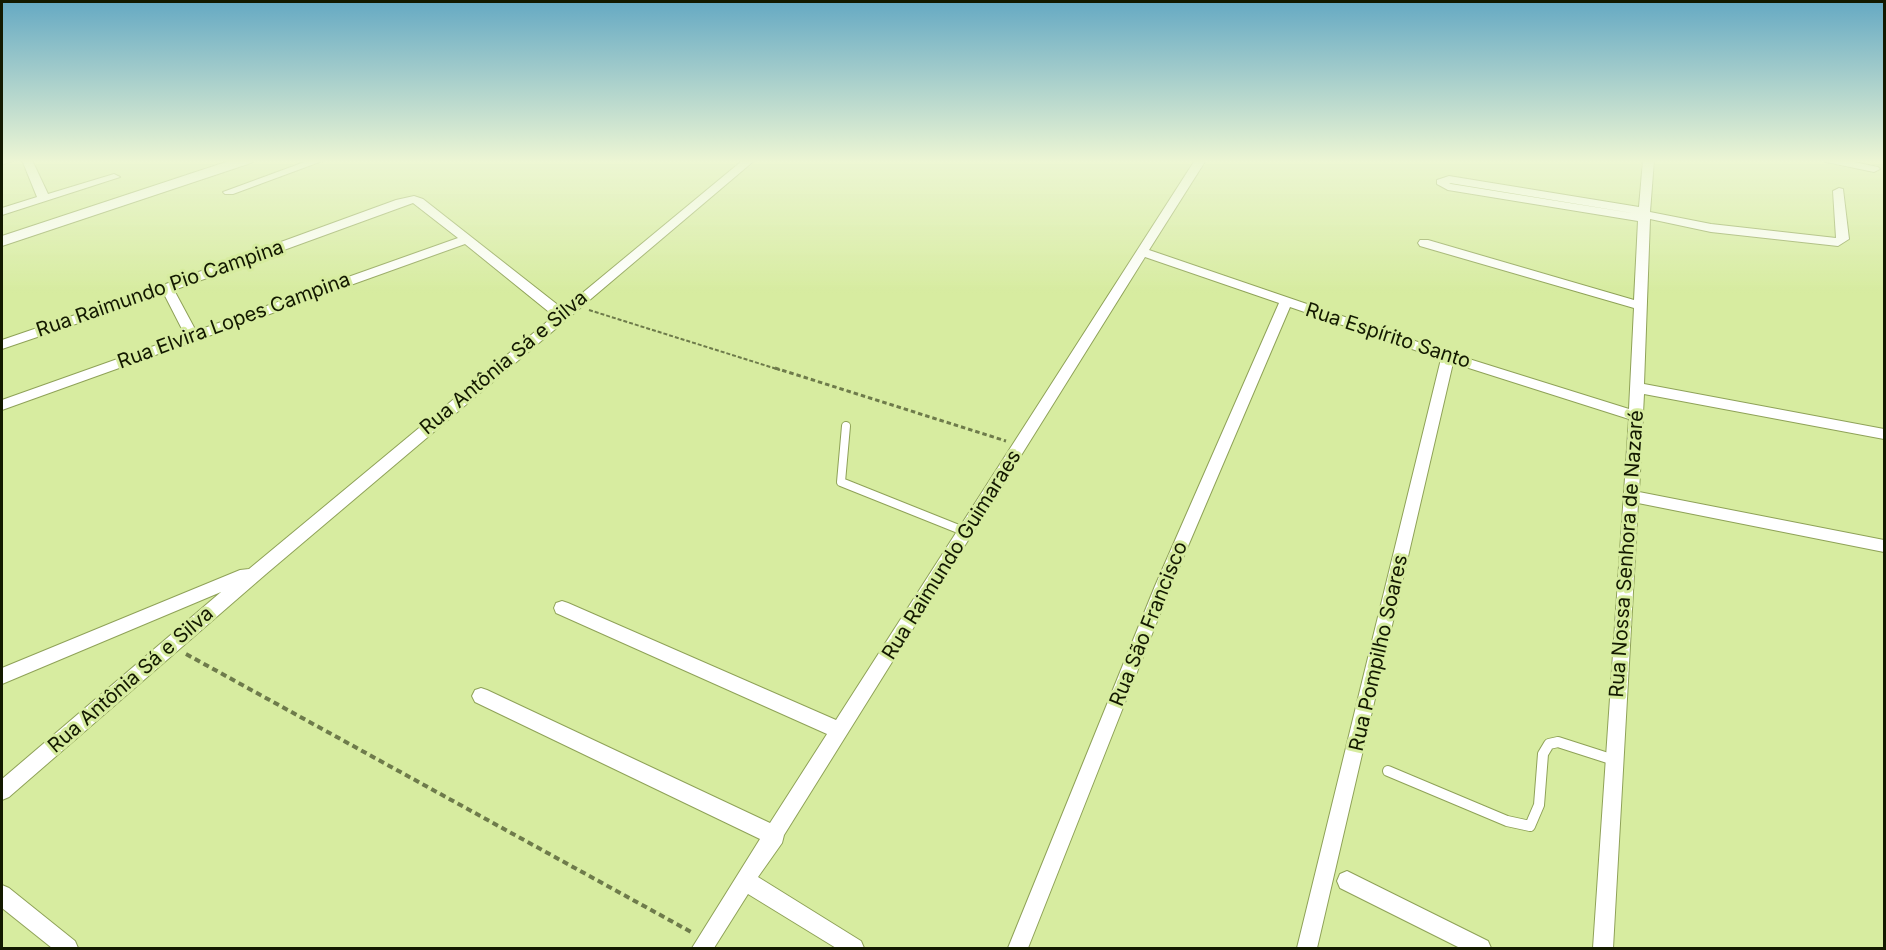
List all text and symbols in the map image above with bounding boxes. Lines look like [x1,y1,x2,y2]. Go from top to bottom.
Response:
street label: Rua Raimundo Pio Campina [33,235,287,343]
street label: Rua Elvira Lopes Campina [114,268,354,374]
street label: Rua Antônia Sá e Silva [415,286,593,440]
street label: Rua Espírito Santo [1302,298,1474,374]
street label: Rua Nossa Senhora de Nazaré [1605,409,1649,699]
street label: Rua Raimundo Guimaraes [878,446,1026,664]
street label: Rua São Francisco [1105,538,1193,710]
street label: Rua Pompilho Soares [1345,552,1413,754]
street label: Rua Antônia Sá e Silva [44,602,218,758]

